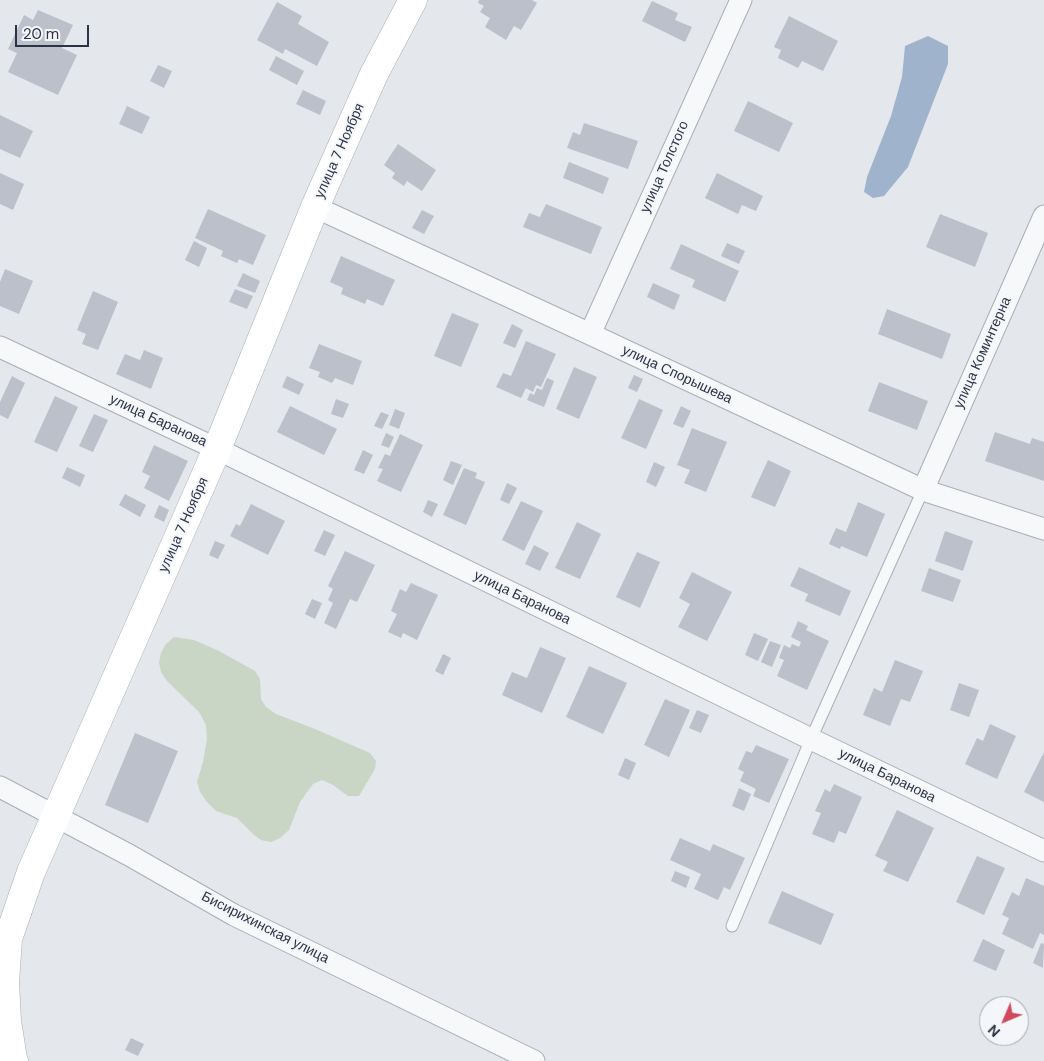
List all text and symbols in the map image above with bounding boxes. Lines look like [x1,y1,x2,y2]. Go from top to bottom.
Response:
scale bar [18,15,91,47]
text: 20 m [23,24,59,44]
street label: улица 7 Ноября [312,101,368,201]
street label: улица Толстого [637,118,693,216]
street label: улица Коминтерна [951,294,1015,412]
street label: улица Спорышева [619,342,735,408]
street label: улица Баранова [107,391,209,451]
street label: улица 7 Ноября [156,475,212,575]
street label: улица Баранова [471,567,573,629]
street label: улица Баранова [836,745,938,807]
street label: Бисирихинская улица [198,889,332,967]
north arrow [979,996,1029,1046]
text: N [984,1021,1004,1041]

